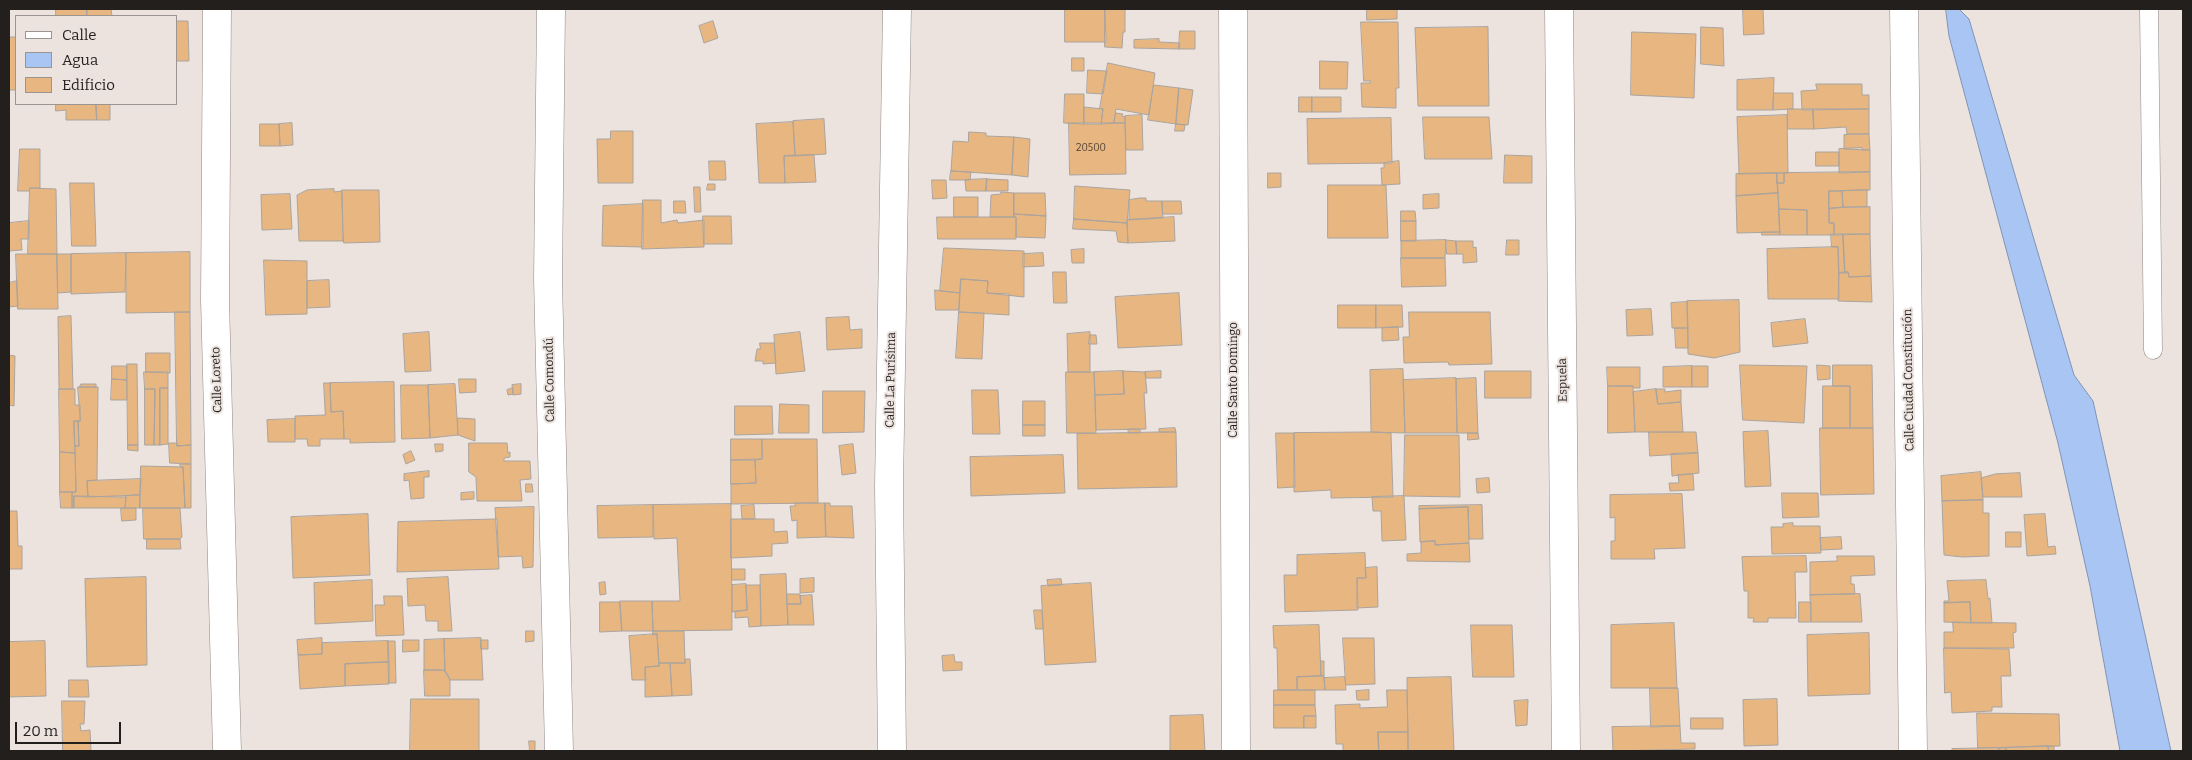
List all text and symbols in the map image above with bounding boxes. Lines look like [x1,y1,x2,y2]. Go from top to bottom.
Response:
legend [15,15,178,105]
text: Calle [62,26,96,44]
text: Agua [62,51,98,69]
text: Edificio [62,76,115,94]
house number: 20500 [1076,142,1106,154]
street label: Calle Ciudad Constitución [1901,308,1917,452]
street label: Calle Santo Domingo [1227,322,1241,438]
street label: Calle La Purísima [883,332,899,428]
street label: Calle Comondú [542,338,558,422]
street label: Calle Loreto [209,347,225,413]
street label: Espuela [1555,358,1571,402]
scale bar [18,712,124,744]
text: 20 m [23,722,58,740]

